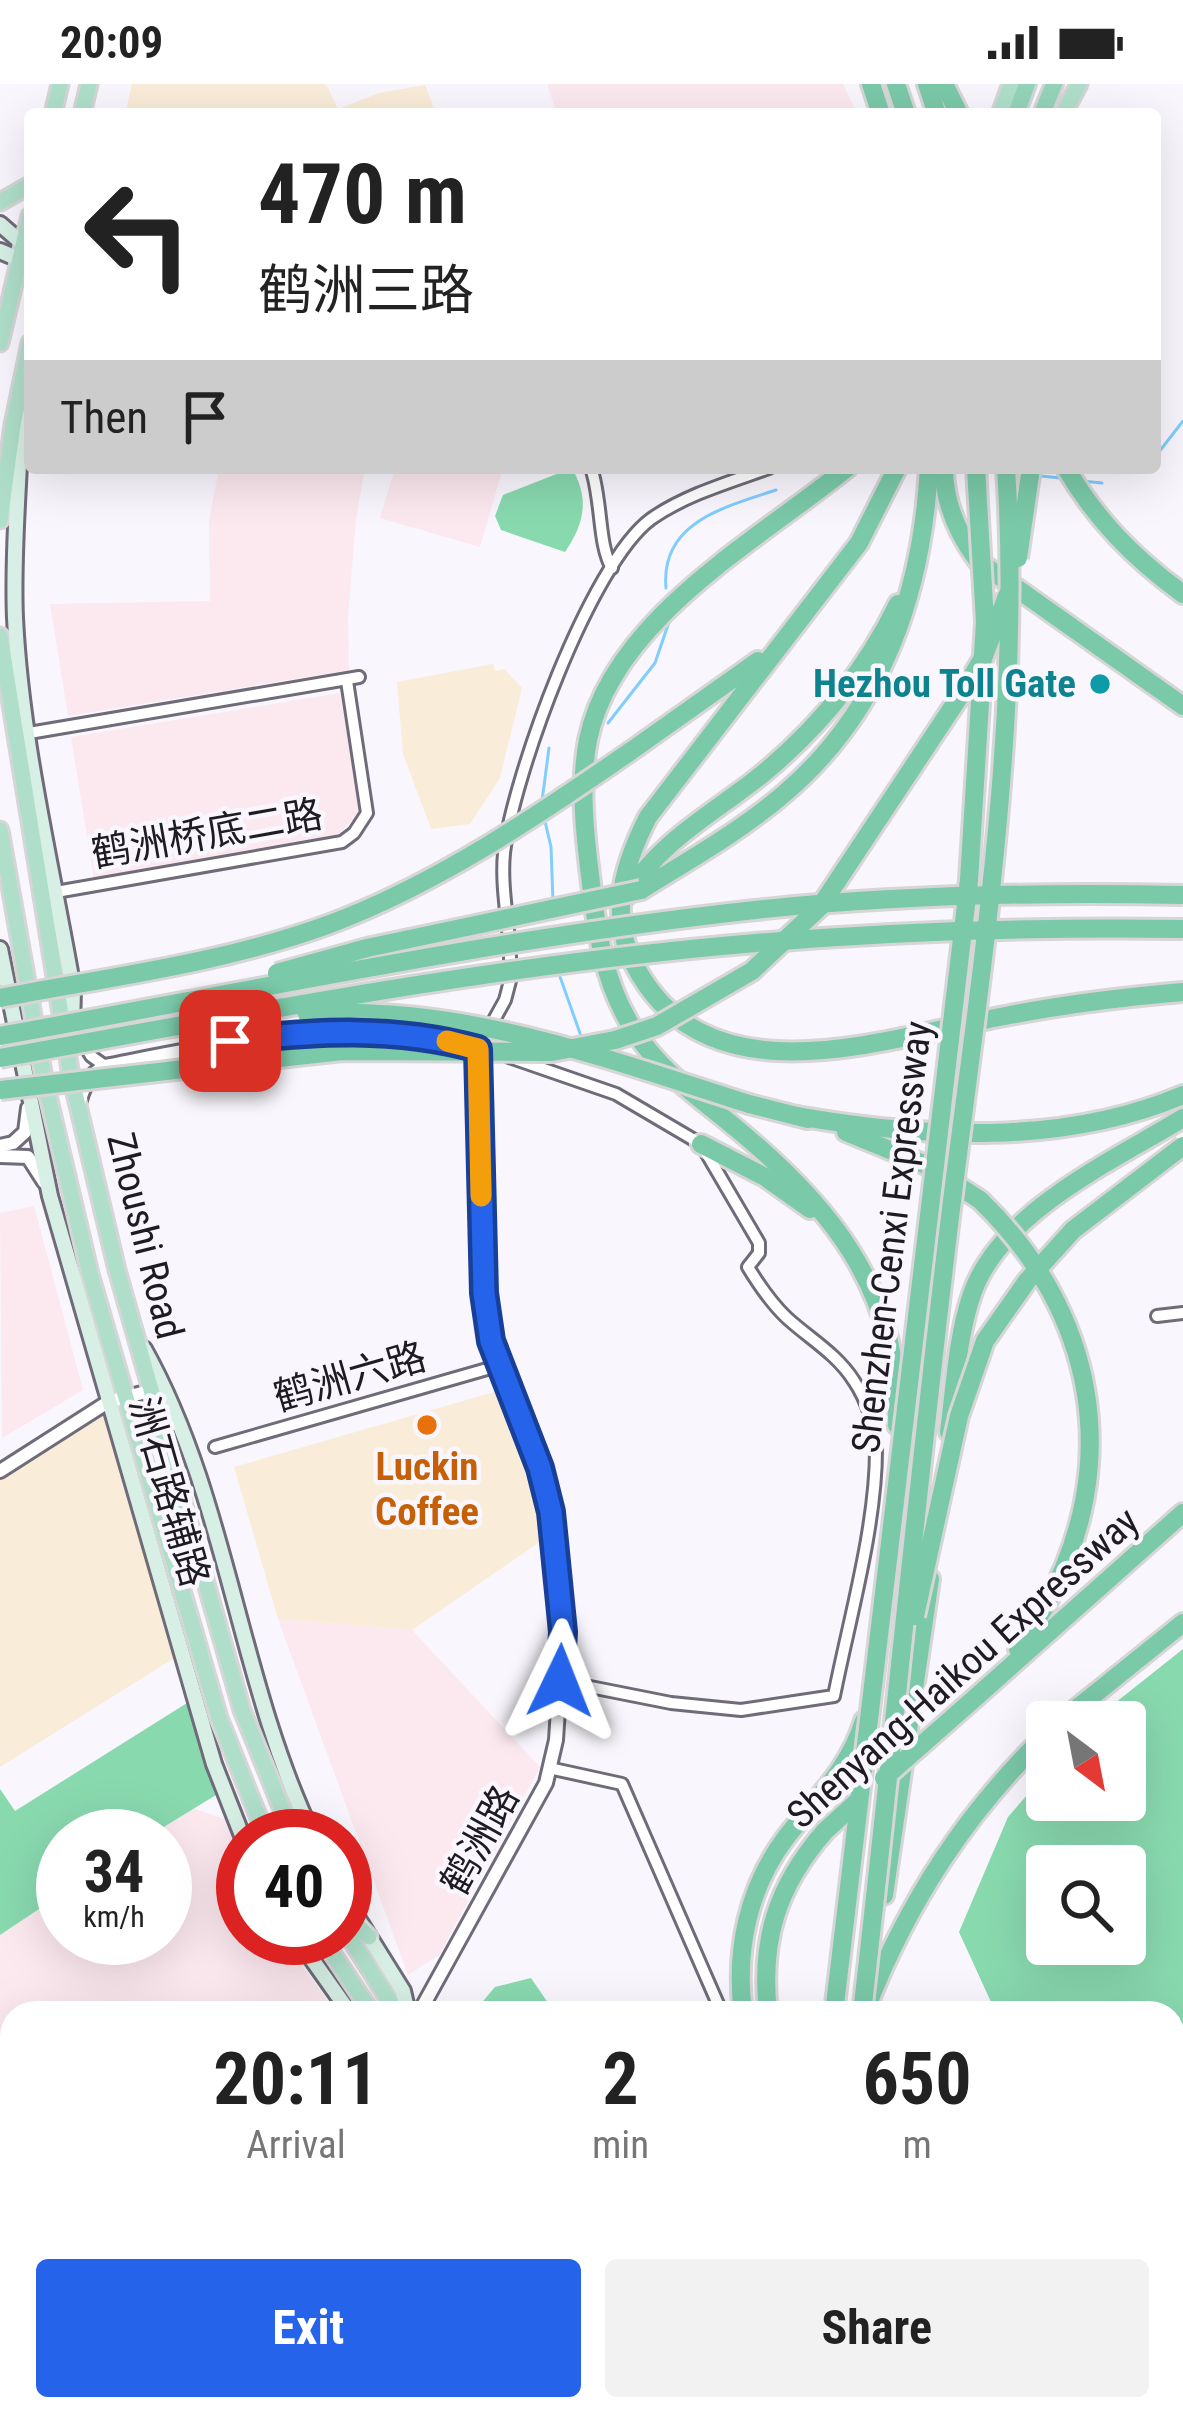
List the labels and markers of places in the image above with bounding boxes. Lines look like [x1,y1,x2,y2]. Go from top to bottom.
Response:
place label: Hezhou Toll Gate [813,661,1076,707]
marker: Hezhou Toll Gate [1087,671,1113,697]
pin [179,990,281,1092]
marker: Luckin Coffee [414,1412,440,1438]
place label: Luckin Coffee [375,1444,479,1535]

